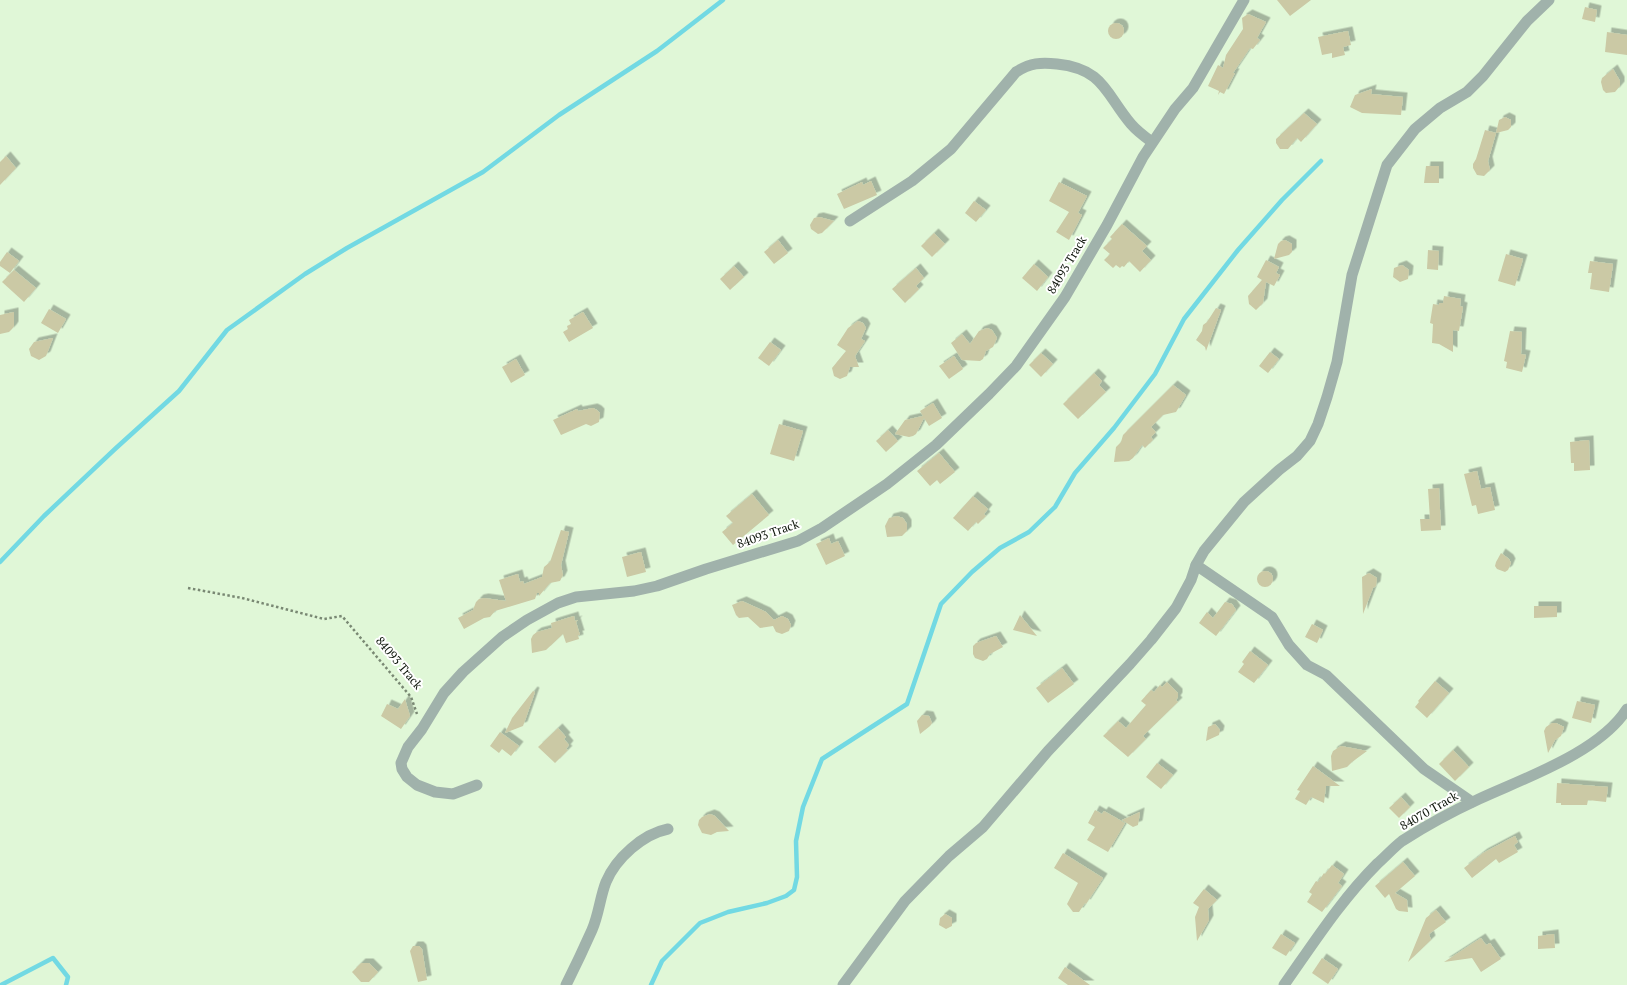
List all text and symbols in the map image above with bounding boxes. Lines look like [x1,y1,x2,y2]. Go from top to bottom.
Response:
street label: 84093 Track [1044,233,1090,296]
street label: 84093 Track [735,516,801,551]
street label: 84093 Track [373,633,426,693]
street label: 84070 Track [1397,788,1461,833]

